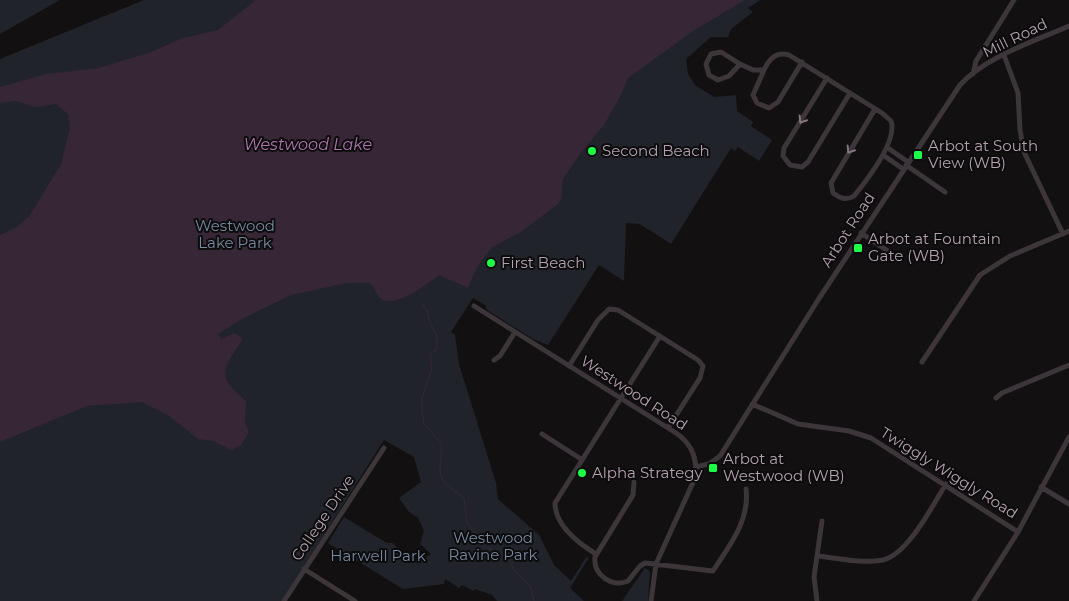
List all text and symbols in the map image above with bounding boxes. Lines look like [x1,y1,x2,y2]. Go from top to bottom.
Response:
street label: Mill Road [979,14,1050,61]
one-way arrow [799,114,808,123]
water label: Westwood Lake [244,135,372,154]
place label: Arbot at South View (WB) [928,136,1038,172]
place label: Second Beach [602,141,710,160]
marker: Second Beach [586,145,598,157]
one-way arrow [847,145,856,154]
marker: Arbot at South View (WB) [912,149,924,161]
street label: Arbot Road [816,189,879,271]
park label: Westwood Lake Park [195,216,275,252]
place label: Arbot at Fountain Gate (WB) [868,229,1001,265]
marker: Arbot at Fountain Gate (WB) [852,242,864,254]
place label: First Beach [501,253,585,272]
marker: First Beach [485,257,497,269]
street label: Westwood Road [577,351,691,434]
street label: Twiggly Wiggly Road [877,423,1021,523]
place label: Arbot at Westwood (WB) [723,449,845,485]
marker: Arbot at Westwood (WB) [707,462,719,474]
place label: Alpha Strategy [592,463,704,482]
marker: Alpha Strategy [576,467,588,479]
street label: College Drive [287,471,358,564]
park label: Westwood Ravine Park [448,528,538,564]
park label: Harwell Park [330,546,426,565]

